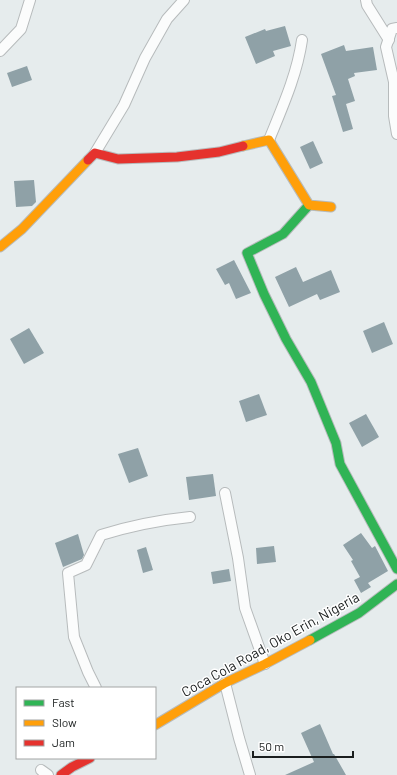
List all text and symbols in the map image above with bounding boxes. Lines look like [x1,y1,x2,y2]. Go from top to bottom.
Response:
street label: Coca Cola Road, Oko Erin, Nigeria [178,588,362,700]
legend [16,687,156,759]
text: Fast [52,695,75,709]
text: Slow [52,715,77,729]
scale bar [253,733,353,759]
text: Jam [52,735,75,749]
text: 50 m [259,739,284,753]

